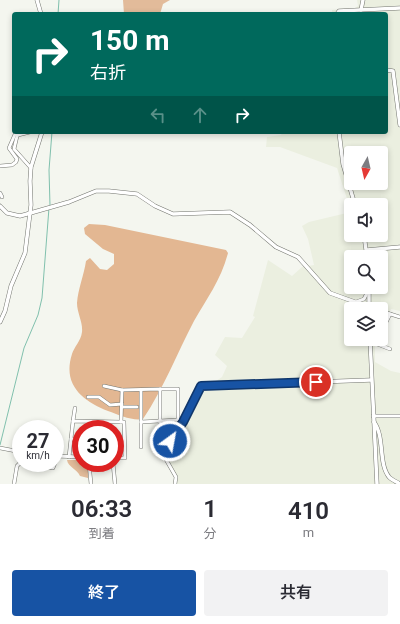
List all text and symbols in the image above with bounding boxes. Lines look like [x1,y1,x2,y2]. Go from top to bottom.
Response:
text: 150 m [90,24,169,57]
icon: right [24,28,76,80]
text: 右折 [90,62,126,83]
icon: left [147,104,169,126]
icon: ahead [189,104,211,126]
icon: right [231,104,253,126]
north arrow [344,146,388,190]
map controls [344,146,388,346]
button: sound [344,198,388,242]
button: search [344,250,388,294]
button: layers [344,302,388,346]
pin [299,365,333,399]
icon: arrive [305,371,327,393]
speed limit sign: 30 [72,420,124,472]
position arrow [149,420,191,462]
text: 27 [27,429,49,453]
text: km/h [26,450,50,461]
text: 06:33 [71,495,132,523]
text: 1 [203,495,217,523]
text: 410 [288,497,329,525]
text: m [303,525,314,540]
text: 到着 [89,526,115,541]
text: 分 [204,526,217,541]
button: 終了 [12,570,196,616]
button: 共有 [204,570,388,616]

